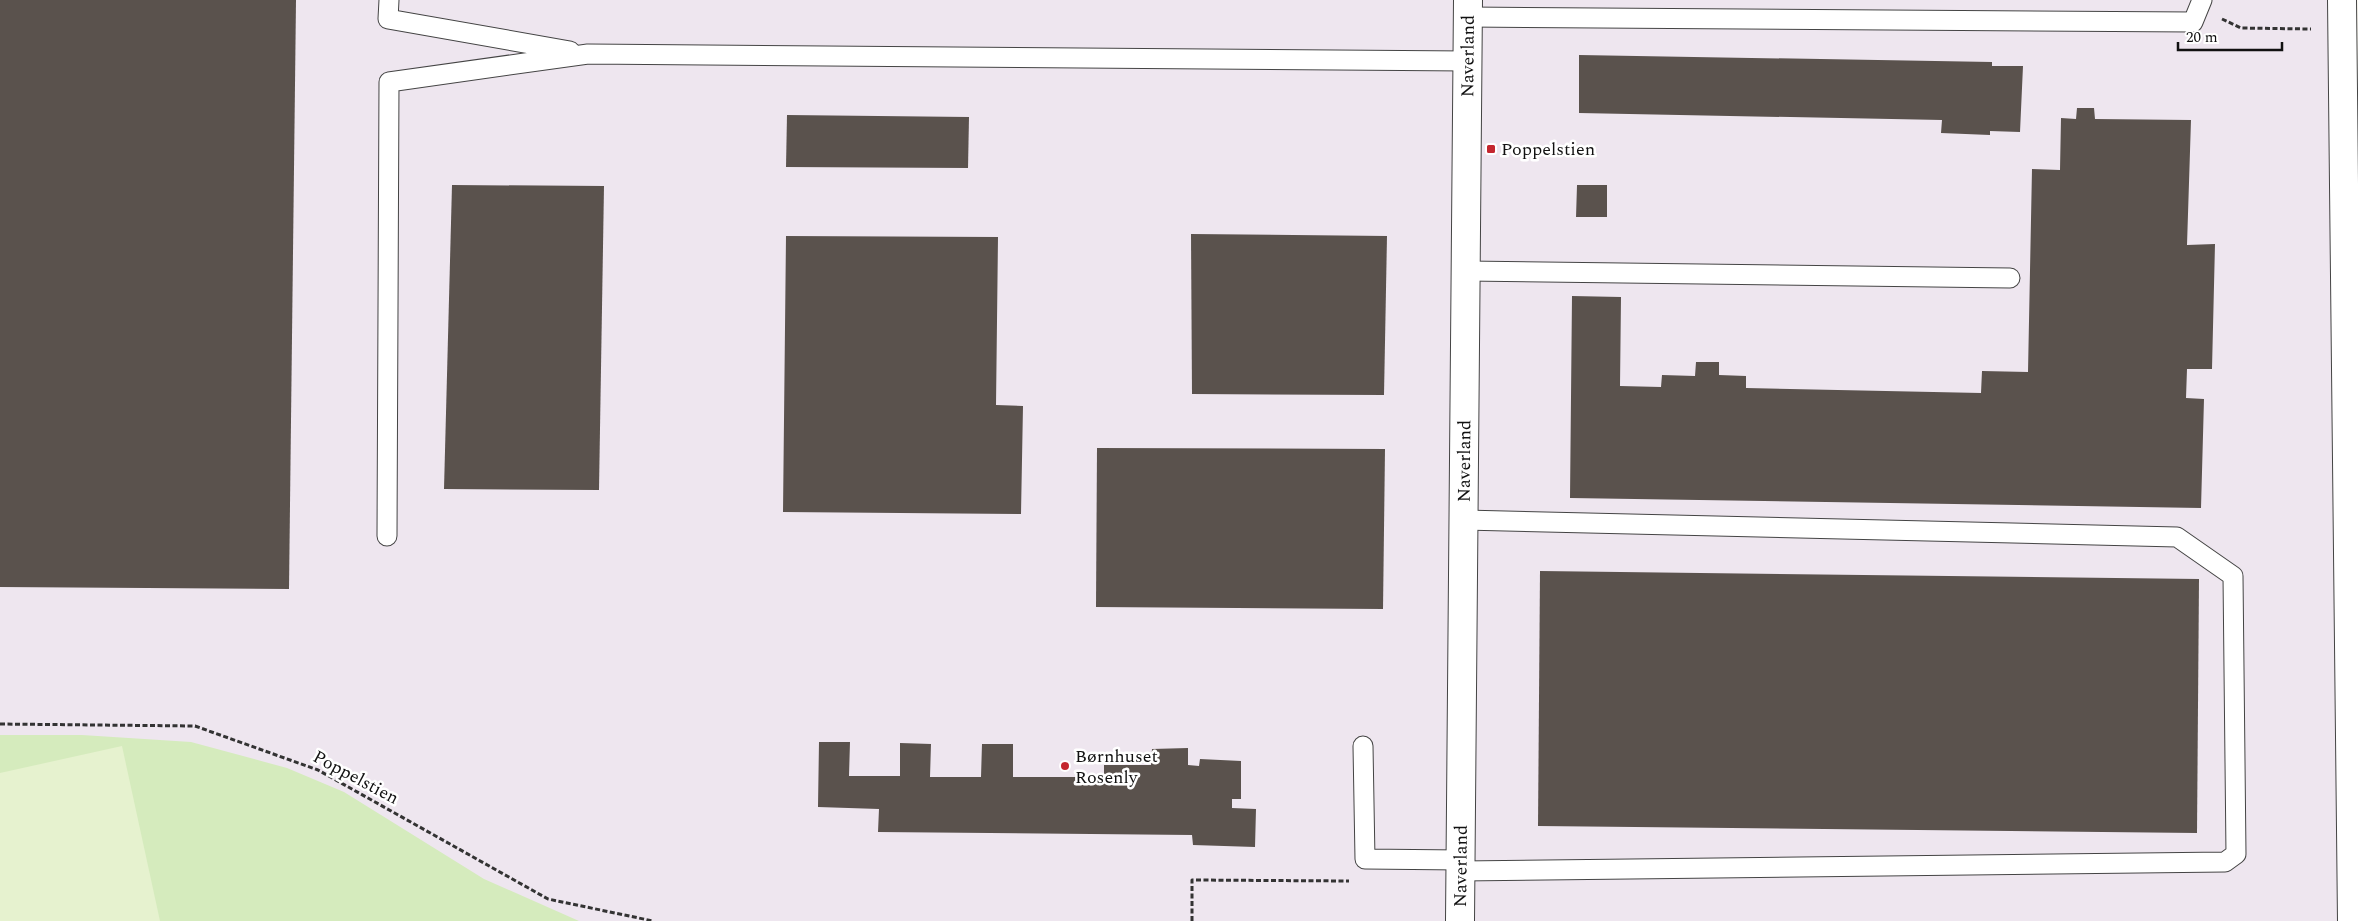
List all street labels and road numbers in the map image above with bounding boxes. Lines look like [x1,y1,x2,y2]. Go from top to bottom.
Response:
street label: Naverland [1454,15,1482,97]
street label: Naverland [1451,420,1478,502]
street label: Poppelstien [308,743,404,811]
street label: Naverland [1447,825,1475,907]

